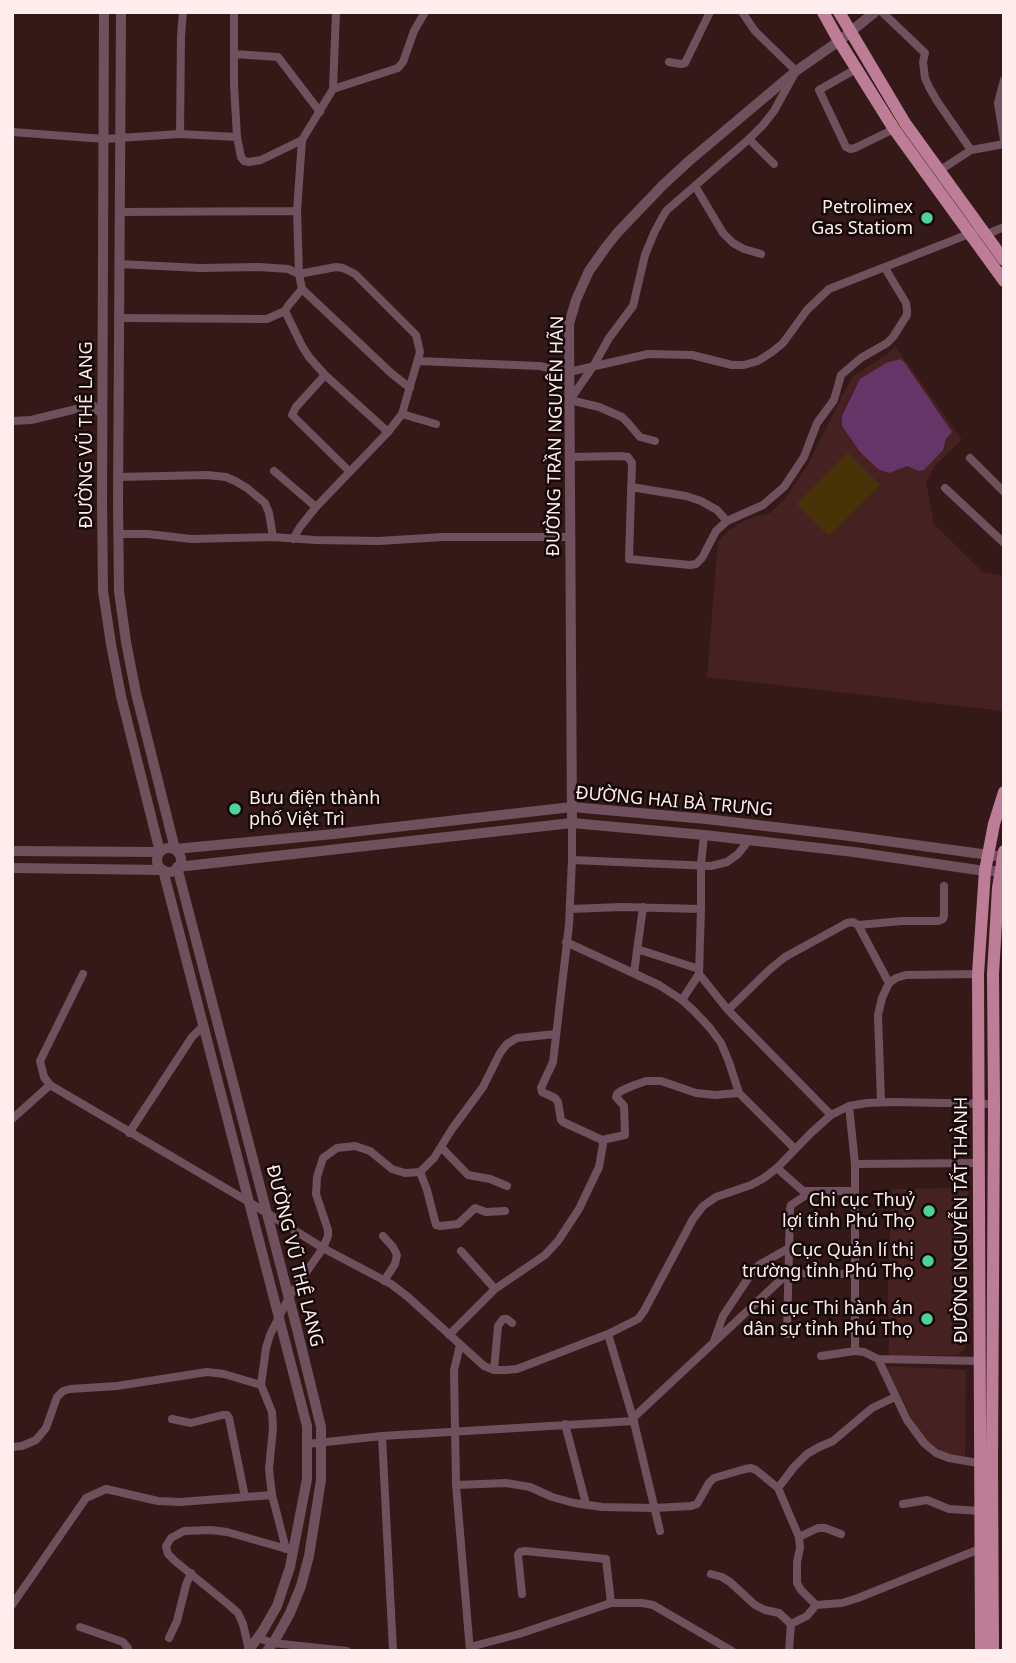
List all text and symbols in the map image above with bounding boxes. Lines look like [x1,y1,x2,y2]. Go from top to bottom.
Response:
place label: Petrolimex Gas Statiom [811,197,913,240]
marker: Petrolimex Gas Statiom [919,210,935,226]
street label: ĐƯỜNG TRẦN NGUYÊN HÃN [543,315,569,557]
street label: ĐƯỜNG VŨ THÊ LANG [76,342,98,528]
street label: ĐƯỜNG HAI BÀ TRƯNG [574,783,774,821]
place label: Bưu điện thành phố Việt Trì [249,788,380,830]
marker: Bưu điện thành phố Việt Trì [227,801,243,817]
street label: ĐƯỜNG NGUYỄN TẤT THÀNH [951,1097,973,1343]
street label: ĐƯỜNG VŨ THÊ LANG [261,1163,327,1349]
place label: Chi cục Thuỷ lợi tỉnh Phú Thọ [782,1190,915,1232]
marker: Chi cục Thuỷ lợi tỉnh Phú Thọ [921,1203,937,1219]
place label: Cục Quản lí thị trường tỉnh Phú Thọ [742,1240,914,1282]
marker: Cục Quản lí thị trường tỉnh Phú Thọ [920,1253,936,1269]
place label: Chi cục Thi hành án dân sự tỉnh Phú Thọ [743,1298,913,1340]
marker: Chi cục Thi hành án dân sự tỉnh Phú Thọ [919,1311,935,1327]

